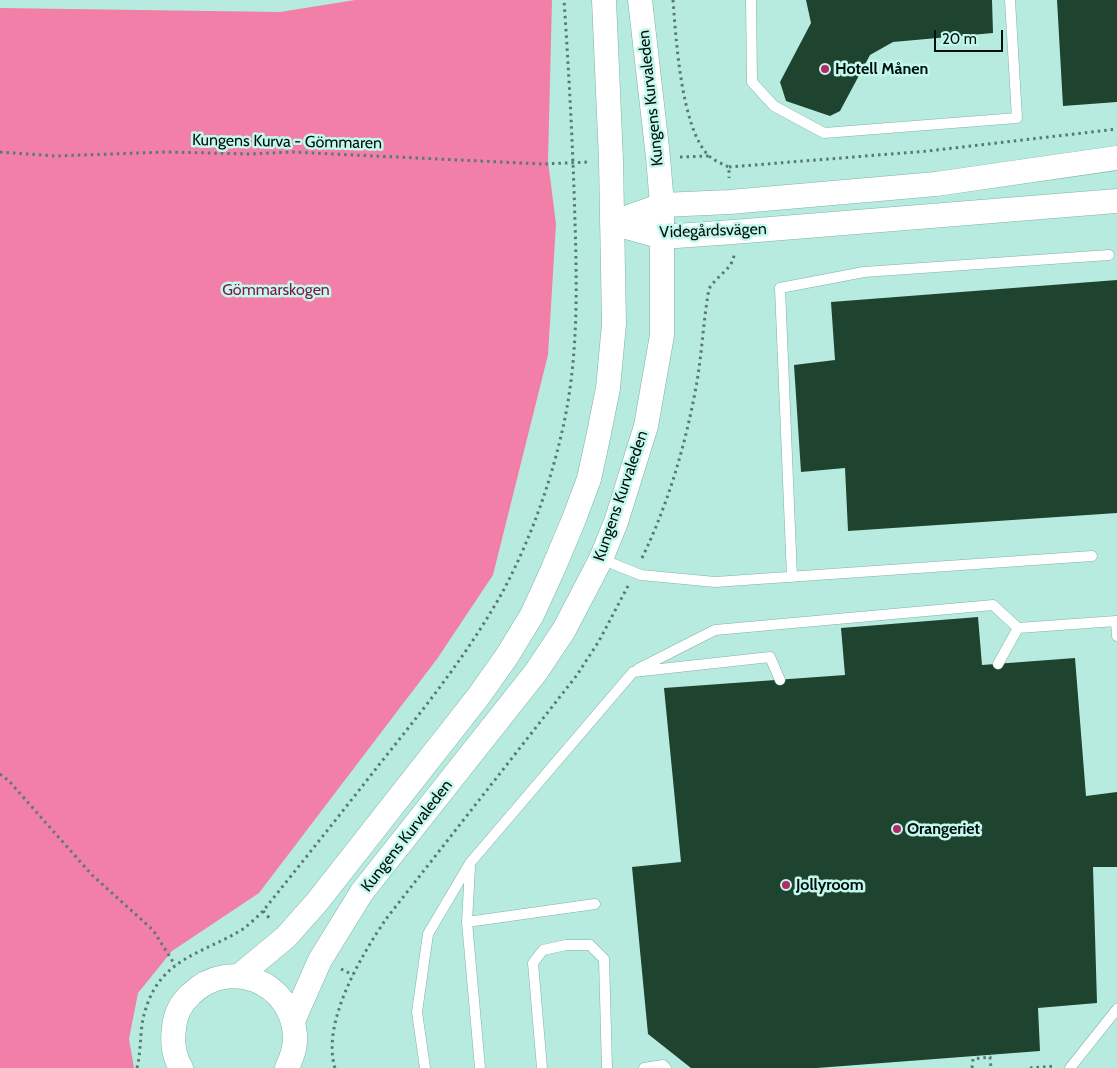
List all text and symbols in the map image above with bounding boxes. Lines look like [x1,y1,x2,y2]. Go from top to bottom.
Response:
scale bar [937,20,1006,52]
street label: Kungens Kurvaleden [634,29,668,167]
text: 20 m [942,30,977,48]
place label: Hotell Månen [835,59,928,79]
marker: Hotell Månen [819,63,831,75]
street label: Kungens Kurva - Gömmaren [192,131,382,153]
street label: Videgårdsvägen [659,220,767,242]
park label: Gömmarskogen [222,280,330,300]
street label: Kungens Kurvaleden [590,428,652,564]
street label: Kungens Kurvaleden [357,776,457,896]
place label: Orangeriet [907,819,980,839]
marker: Orangeriet [891,823,903,835]
place label: Jollyroom [796,875,864,895]
marker: Jollyroom [780,879,792,891]

